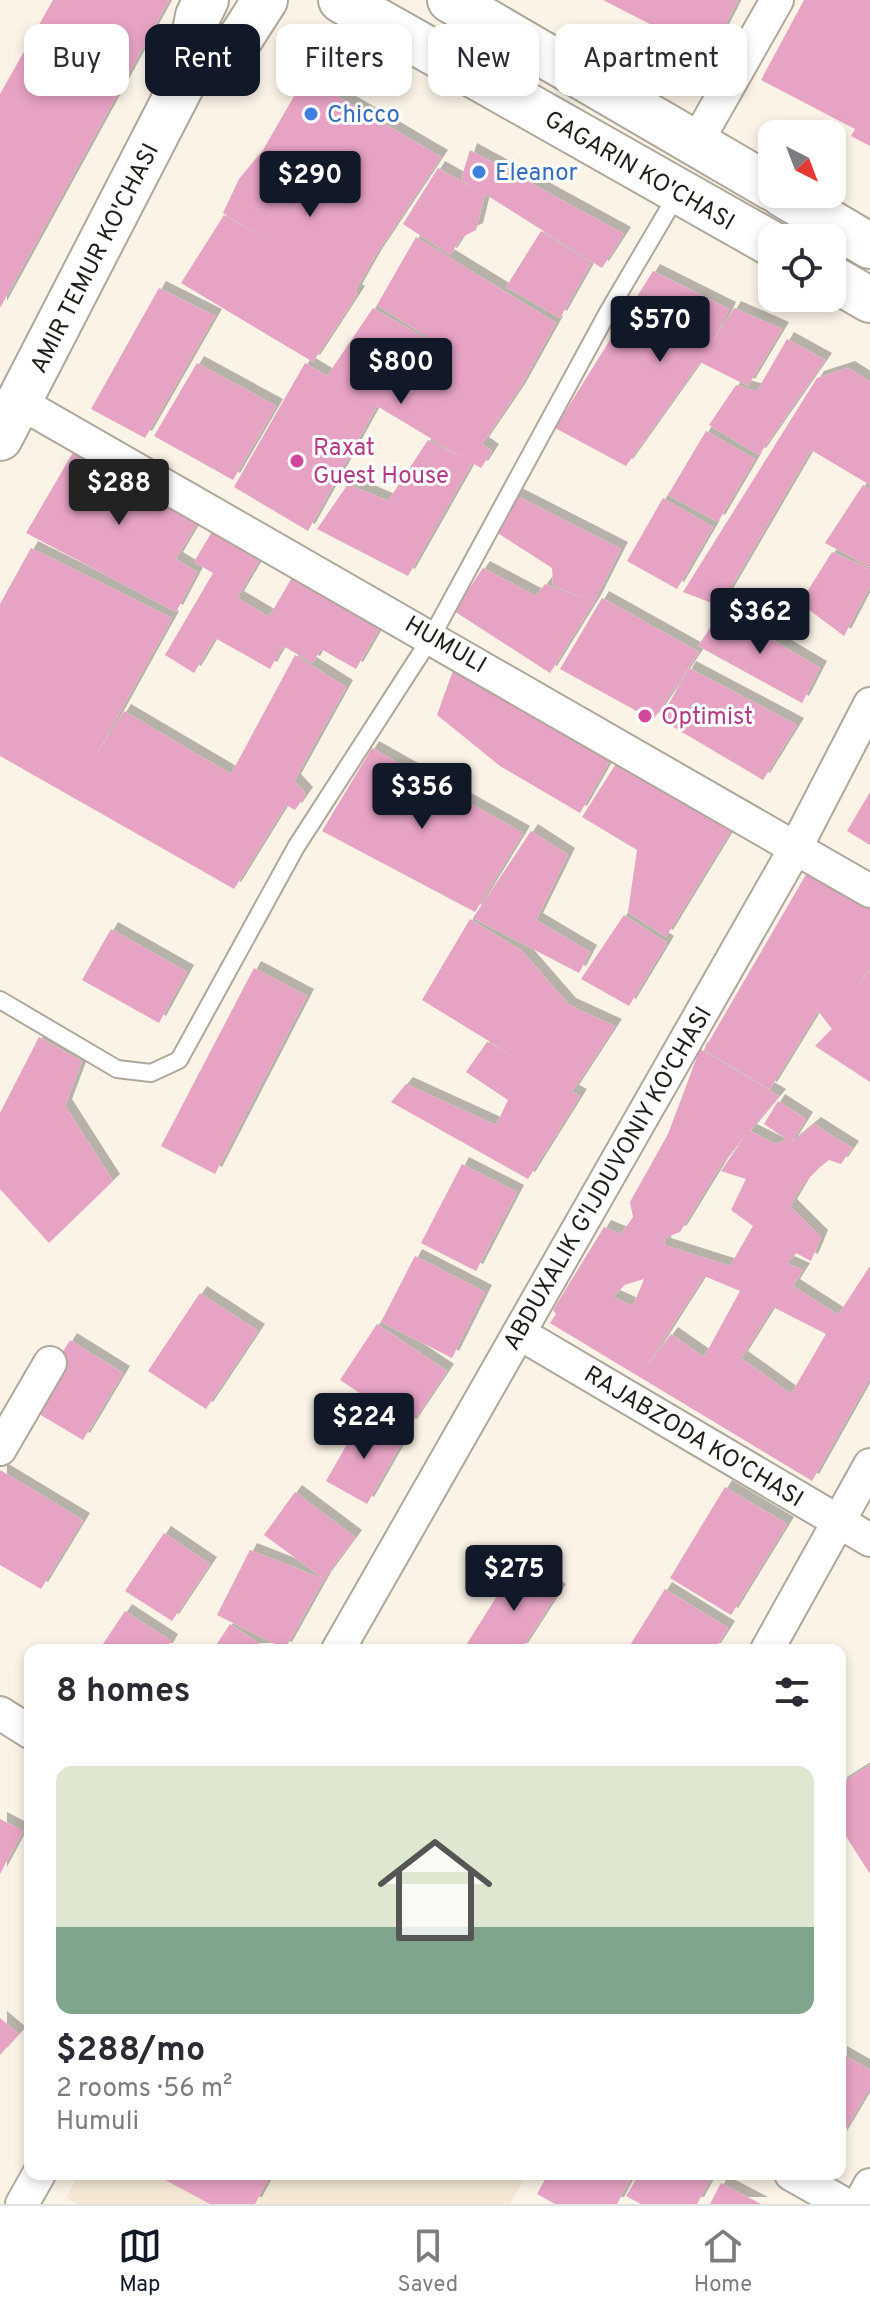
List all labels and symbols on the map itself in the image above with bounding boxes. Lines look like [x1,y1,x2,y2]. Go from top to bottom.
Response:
place label: Chicco [327,101,400,131]
marker: Chicco [302,105,320,123]
street label: GAGARIN KO'CHASI [539,105,739,238]
north arrow [758,120,846,208]
street label: AMIR TEMUR KO'CHASI [25,139,167,379]
pin: $290 [263,151,357,219]
place label: Eleanor [495,159,578,189]
marker: Eleanor [470,163,488,181]
pin: $570 [613,296,707,364]
pin: $800 [354,338,448,406]
place label: Raxat Guest House [313,434,449,492]
marker: Raxat Guest House [288,452,306,470]
pin: $288 [72,459,166,527]
pin: $362 [713,588,807,656]
street label: HUMULI [399,610,491,681]
place label: Optimist [661,703,753,733]
marker: Optimist [636,707,654,725]
pin: $356 [375,763,469,831]
street label: ABDUXALIK G'IJDUVONIY KO'CHASI [498,1002,720,1356]
street label: RAJABZODA KO'CHASI [578,1360,808,1515]
pin: $224 [317,1393,411,1461]
pin: $275 [467,1545,561,1613]

